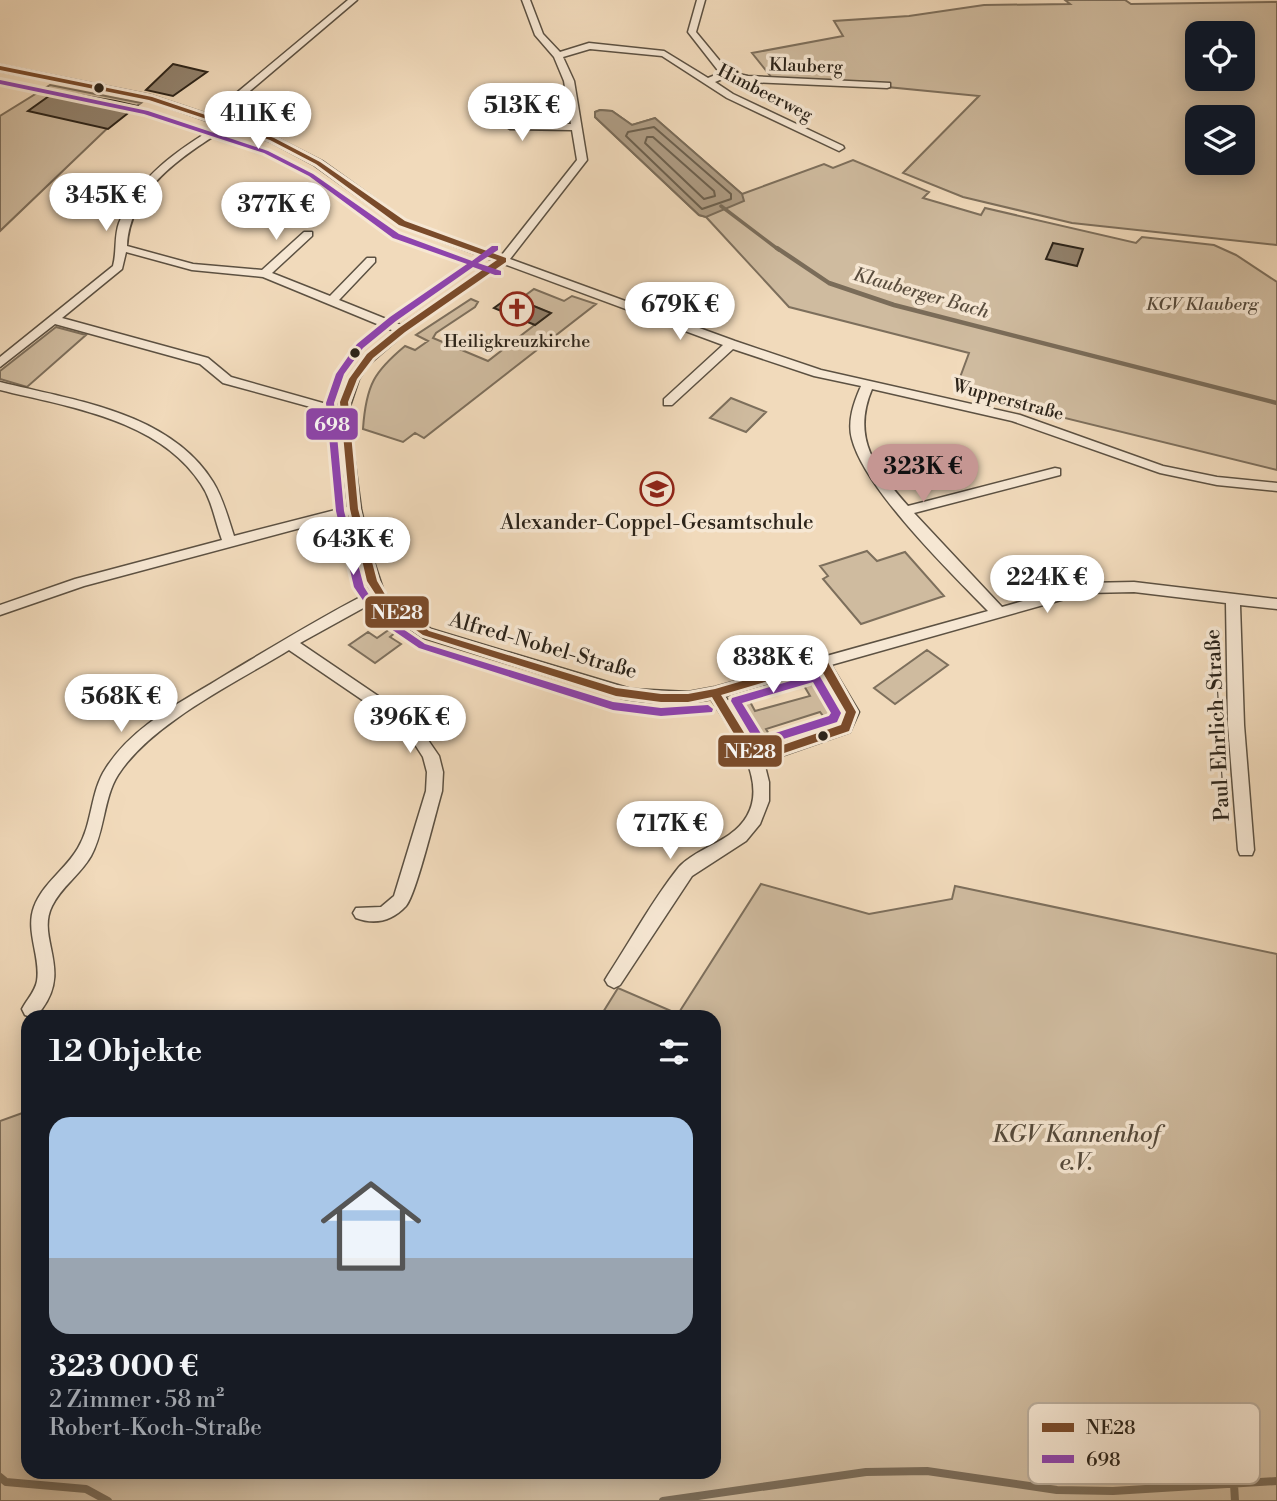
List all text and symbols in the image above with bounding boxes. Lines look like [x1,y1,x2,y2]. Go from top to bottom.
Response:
map controls [1185,21,1255,175]
button: locate [1185,21,1255,91]
street label: Klauberg [769,53,844,79]
street label: Himbeerweg [714,59,817,127]
unlabelled marker [92,81,106,95]
pin: 513K € [465,83,579,143]
pin: 411K € [201,92,315,151]
text: 513K € [484,92,560,120]
text: 411K € [220,100,296,128]
button: layers [1185,105,1255,175]
pin: 345K € [49,174,163,233]
text: 345K € [65,182,147,210]
pin: 377K € [219,182,333,242]
text: 377K € [237,191,315,219]
water label: Klauberger Bach [850,262,992,324]
pin: 679K € [623,282,737,342]
church icon: Heiligkreuzkirche [498,290,536,328]
text: 679K € [641,291,719,319]
park label: KGV Klauberg [1146,293,1259,316]
place label: Heiligkreuzkirche [444,330,590,353]
unlabelled marker [348,346,362,360]
street label: Wupperstraße [949,374,1066,426]
line badge: 698 [305,407,359,441]
text: 698 [314,413,350,437]
pin: 323K € [866,444,980,504]
text: 323K € [883,453,963,481]
school or university icon: Alexander-Coppel-Gesamtschule [638,470,676,508]
place label: Alexander-Coppel-Gesamtschule [499,510,814,536]
pin: 643K € [296,518,410,577]
text: 643K € [312,526,394,554]
pin: 224K € [990,556,1104,615]
text: 224K € [1006,564,1088,592]
line badge: NE28 [364,595,430,629]
text: NE28 [371,601,423,625]
street label: Alfred-Nobel-Straße [445,606,640,685]
street label: Paul-Ehrlich-Straße [1200,628,1236,822]
pin: 838K € [716,636,830,695]
text: 838K € [733,644,813,672]
pin: 568K € [64,674,178,734]
text: 568K € [81,683,161,711]
pin: 396K € [353,696,467,755]
text: 396K € [370,704,450,732]
unlabelled marker [816,729,830,743]
line badge: NE28 [717,734,783,768]
text: NE28 [724,740,776,764]
pin: 717K € [613,802,727,861]
text: 717K € [633,810,707,838]
text: 12 Objekte [49,1033,202,1071]
icon: filters [655,1033,693,1071]
park label: KGV Kannenhof e.V. [992,1120,1165,1178]
icon: home [308,1163,434,1289]
text: 323 000 € [49,1348,198,1386]
text: 2 Zimmer · 58 m² [49,1386,224,1414]
legend [1028,1403,1260,1484]
text: Robert-Koch-Straße [49,1414,262,1442]
text: NE28 [1086,1416,1136,1440]
text: 698 [1086,1448,1121,1472]

